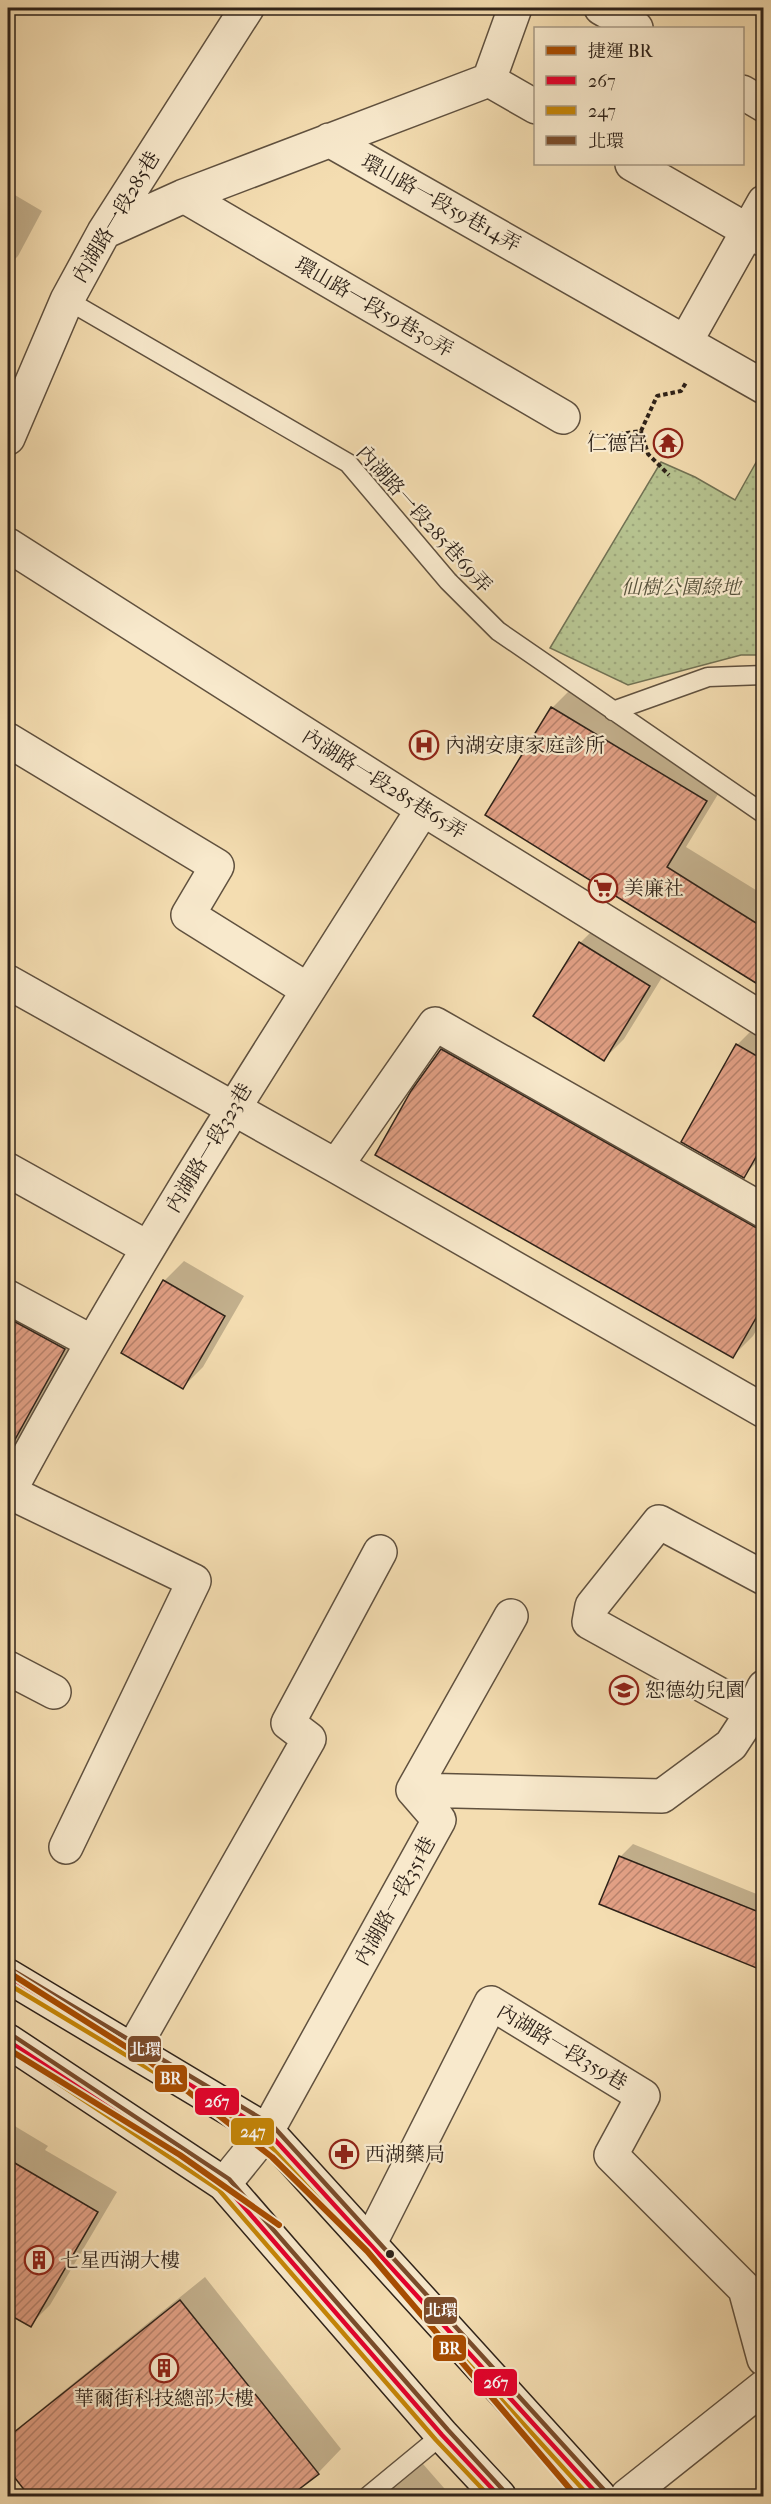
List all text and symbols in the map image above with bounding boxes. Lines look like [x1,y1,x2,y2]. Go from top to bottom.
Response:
legend [534,27,744,165]
text: 捷運 BR [588,41,653,62]
text: 267 [588,71,616,92]
text: 247 [588,101,616,122]
text: 北環 [588,131,624,152]
street label: 內湖路一段285巷 [68,147,164,287]
street label: 環山路一段59巷14弄 [358,150,524,256]
street label: 環山路一段59巷30弄 [291,252,457,362]
temple icon: 仁德宮 [652,427,684,459]
place label: 仁德宮 [587,432,647,455]
street label: 內湖路一段285巷69弄 [352,441,496,597]
park label: 仙樹公園綠地 [621,576,743,599]
street label: 內湖路一段285巷65弄 [298,724,470,844]
hospital icon: 內湖安康家庭診所 [408,729,440,761]
place label: 內湖安康家庭診所 [445,734,605,757]
supermarket icon: 美廉社 [587,872,619,904]
place label: 美廉社 [624,877,684,900]
street label: 內湖路一段323巷 [161,1079,257,1217]
school or university icon: 恕德幼兒園 [608,1674,640,1706]
place label: 恕德幼兒園 [645,1679,745,1702]
street label: 內湖路一段351巷 [350,1832,440,1970]
street label: 內湖路一段359巷 [493,1999,631,2095]
line badge: 北環 [127,2035,162,2063]
text: 北環 [129,2040,161,2059]
line badge: BR [154,2064,188,2093]
text: BR [160,2069,183,2088]
line badge: 267 [194,2087,240,2116]
text: 267 [205,2092,230,2111]
line badge: 247 [230,2117,275,2146]
text: 247 [241,2122,266,2142]
pharmacy icon: 西湖藥局 [328,2138,360,2170]
place label: 西湖藥局 [365,2143,445,2166]
building icon: 七星西湖大樓 [23,2244,55,2276]
unlabelled marker [384,2248,396,2260]
place label: 七星西湖大樓 [60,2249,180,2272]
line badge: 北環 [423,2296,458,2325]
text: 北環 [425,2301,457,2320]
line badge: BR [432,2334,467,2362]
text: BR [439,2339,462,2358]
building icon: 華爾街科技總部大樓 [148,2352,180,2384]
line badge: 267 [473,2368,518,2397]
text: 267 [484,2373,509,2392]
place label: 華爾街科技總部大樓 [74,2387,254,2410]

